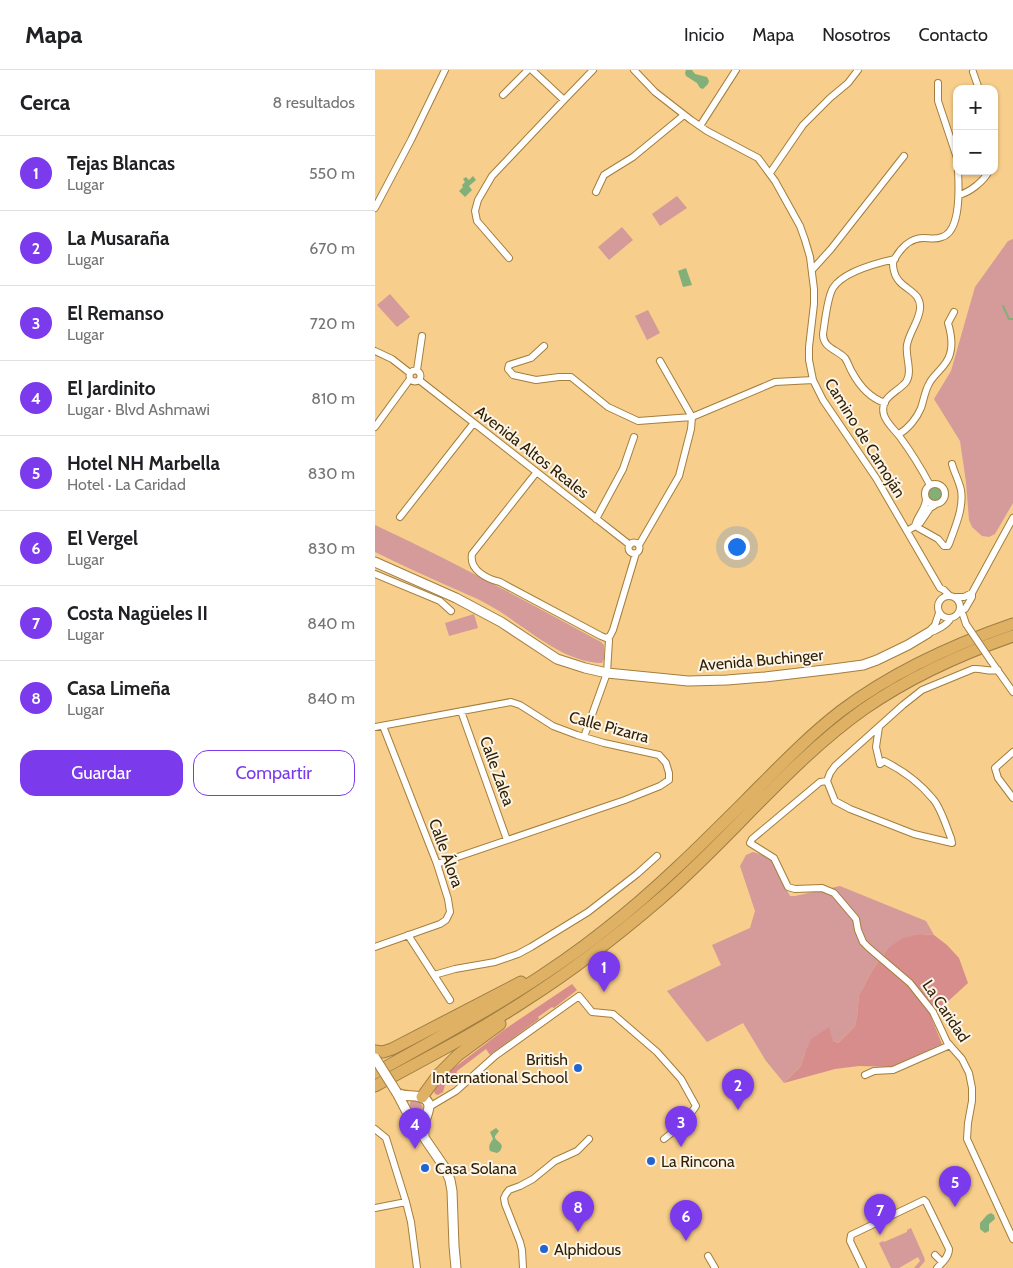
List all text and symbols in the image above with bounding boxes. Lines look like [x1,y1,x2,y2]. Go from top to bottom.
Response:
text: Mapa [25,20,82,49]
text: Inicio [684,24,724,46]
text: Mapa [752,24,794,46]
text: Nosotros [822,24,891,46]
text: Contacto [919,24,988,46]
map controls [953,85,998,175]
button: + [953,85,998,130]
text: Cerca [20,90,70,115]
text: 8 resultados [273,93,355,112]
button: − [953,130,998,175]
text: Tejas Blancas [67,152,175,175]
text: 1 [33,164,39,183]
text: 550 m [309,164,355,183]
text: Lugar [67,175,104,194]
text: La Musaraña [67,227,169,250]
text: 2 [32,239,40,258]
text: 670 m [309,239,355,258]
text: Lugar [67,250,104,269]
text: El Remanso [67,302,164,325]
text: 3 [32,314,40,333]
text: 720 m [310,314,355,333]
text: Lugar [67,325,104,344]
street label: Camino de Camoján [821,375,909,501]
text: El Jardinito [67,377,156,400]
text: 4 [31,389,41,408]
text: 810 m [311,389,355,408]
text: Lugar · Blvd Ashmawi [67,400,210,419]
street label: Avenida Altos Reales [471,402,593,503]
text: Hotel NH Marbella [67,452,220,475]
text: 5 [32,464,40,483]
text: 830 m [308,464,355,483]
text: Hotel · La Caridad [67,475,186,494]
text: El Vergel [67,527,138,550]
your location [724,534,750,560]
text: 6 [32,539,41,558]
text: 830 m [308,539,355,558]
text: Lugar [67,550,104,569]
text: Costa Nagüeles II [67,602,208,625]
text: 7 [32,614,40,633]
text: 840 m [307,614,355,633]
text: Lugar [67,625,104,644]
street label: Avenida Buchinger [698,645,825,675]
text: Casa Limeña [67,677,170,700]
text: 8 [31,689,41,708]
text: 840 m [307,689,355,708]
text: Lugar [67,700,104,719]
street label: Calle Pizarra [567,707,651,747]
street label: Calle Zalea [476,734,518,809]
button: Guardar [20,750,183,796]
button: Compartir [193,750,355,796]
street label: Calle Álora [425,816,467,890]
pin: 1 [588,951,620,992]
street label: La Caridad [918,976,974,1046]
place label: British International School [432,1050,568,1087]
marker: British International School [572,1062,584,1074]
pin: 2 [722,1069,754,1110]
pin: 3 [665,1106,697,1147]
pin: 4 [399,1108,431,1149]
place label: La Rincona [661,1152,735,1171]
marker: La Rincona [645,1155,657,1167]
place label: Casa Solana [435,1159,517,1178]
marker: Casa Solana [419,1162,431,1174]
pin: 5 [939,1166,971,1207]
pin: 8 [562,1191,594,1232]
pin: 7 [864,1194,896,1235]
pin: 6 [670,1200,702,1241]
place label: Alphidous [554,1240,622,1259]
marker: Alphidous [538,1243,550,1255]

